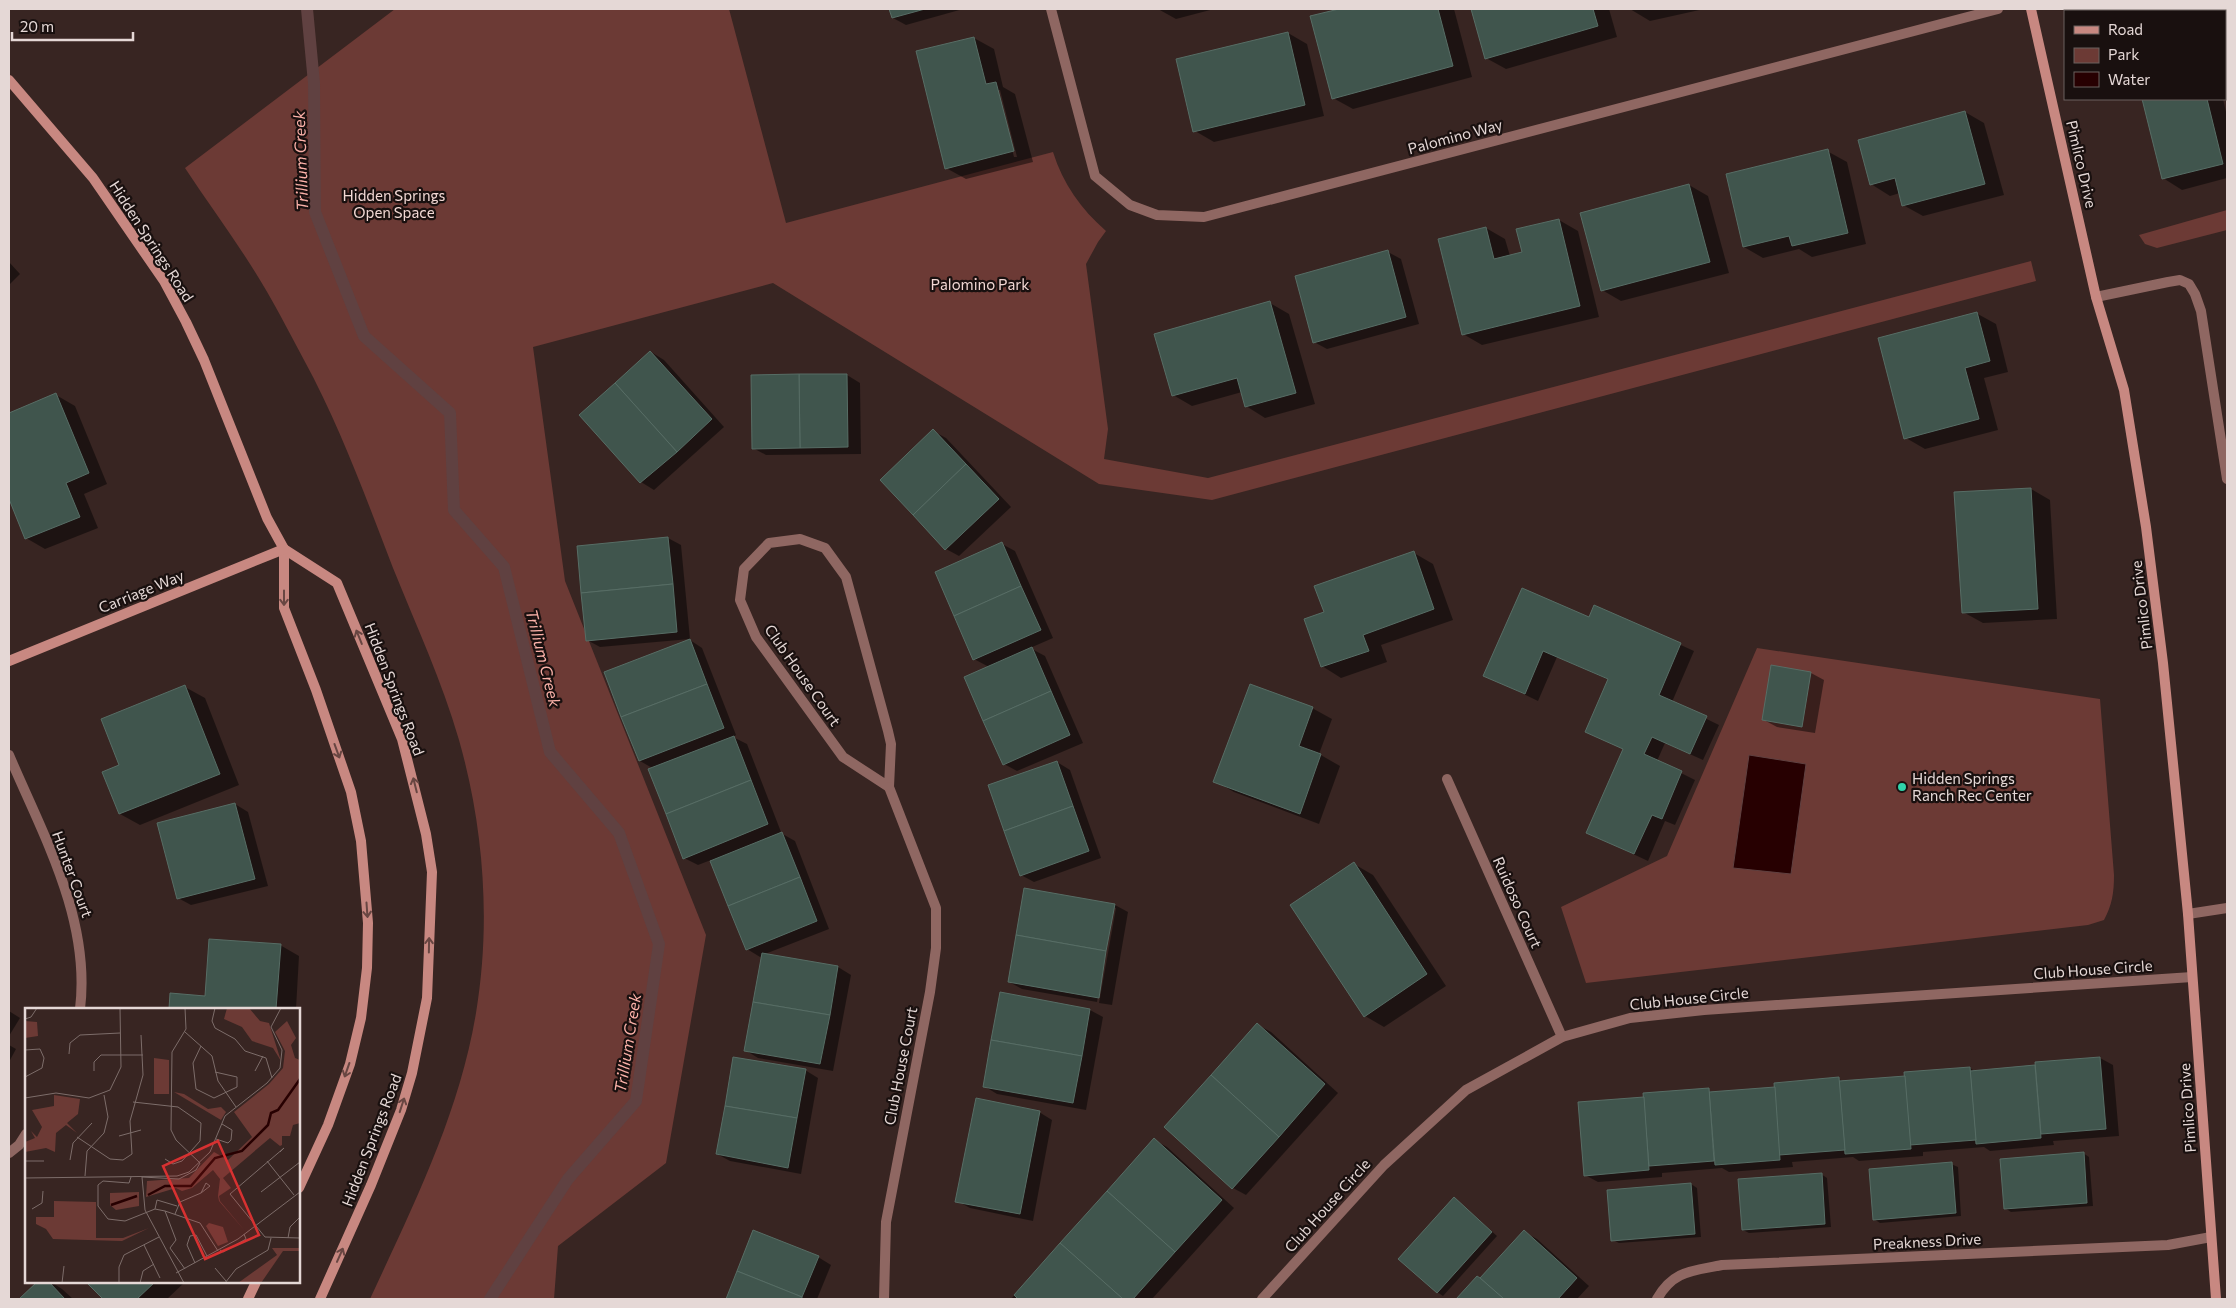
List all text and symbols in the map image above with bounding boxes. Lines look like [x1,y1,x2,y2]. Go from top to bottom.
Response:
scale bar [12,10,134,42]
legend [2064,10,2226,100]
text: 20 m [20,17,54,35]
text: Road [2108,20,2143,38]
text: Park [2108,45,2139,63]
text: Water [2108,70,2150,88]
water label: Trillium Creek [289,110,311,211]
street label: Palomino Way [1406,115,1505,157]
street label: Pimlico Drive [2063,118,2101,210]
street label: Hidden Springs Road [106,177,198,305]
park label: Hidden Springs Open Space [343,186,446,221]
park label: Palomino Park [931,275,1029,293]
street label: Pimlico Drive [2127,559,2155,651]
street label: Carriage Way [96,566,187,616]
one-way arrow [279,590,289,606]
water label: Trillium Creek [523,607,565,709]
street label: Hidden Springs Road [361,620,429,758]
street label: Club House Court [761,621,845,729]
one-way arrow [354,630,364,645]
one-way arrow [333,743,342,758]
place label: Hidden Springs Ranch Rec Center [1912,769,2032,804]
one-way arrow [409,777,419,793]
marker: Hidden Springs Ranch Rec Center [1896,781,1908,793]
street label: Hunter Court [49,828,97,920]
street label: Ruidoso Court [1490,854,1546,950]
one-way arrow [363,902,372,918]
one-way arrow [424,938,434,954]
street label: Club House Circle [2033,956,2153,982]
street label: Club House Circle [1629,983,1749,1013]
water label: Trillium Creek [610,992,644,1094]
street label: Club House Court [880,1005,920,1127]
inset map [25,1008,300,1283]
one-way arrow [342,1062,351,1077]
street label: Pimlico Drive [2175,1063,2199,1153]
street label: Hidden Springs Road [337,1071,405,1209]
one-way arrow [398,1097,408,1113]
street label: Club House Circle [1280,1155,1374,1255]
street label: Preakness Drive [1872,1229,1982,1253]
one-way arrow [336,1248,345,1263]

